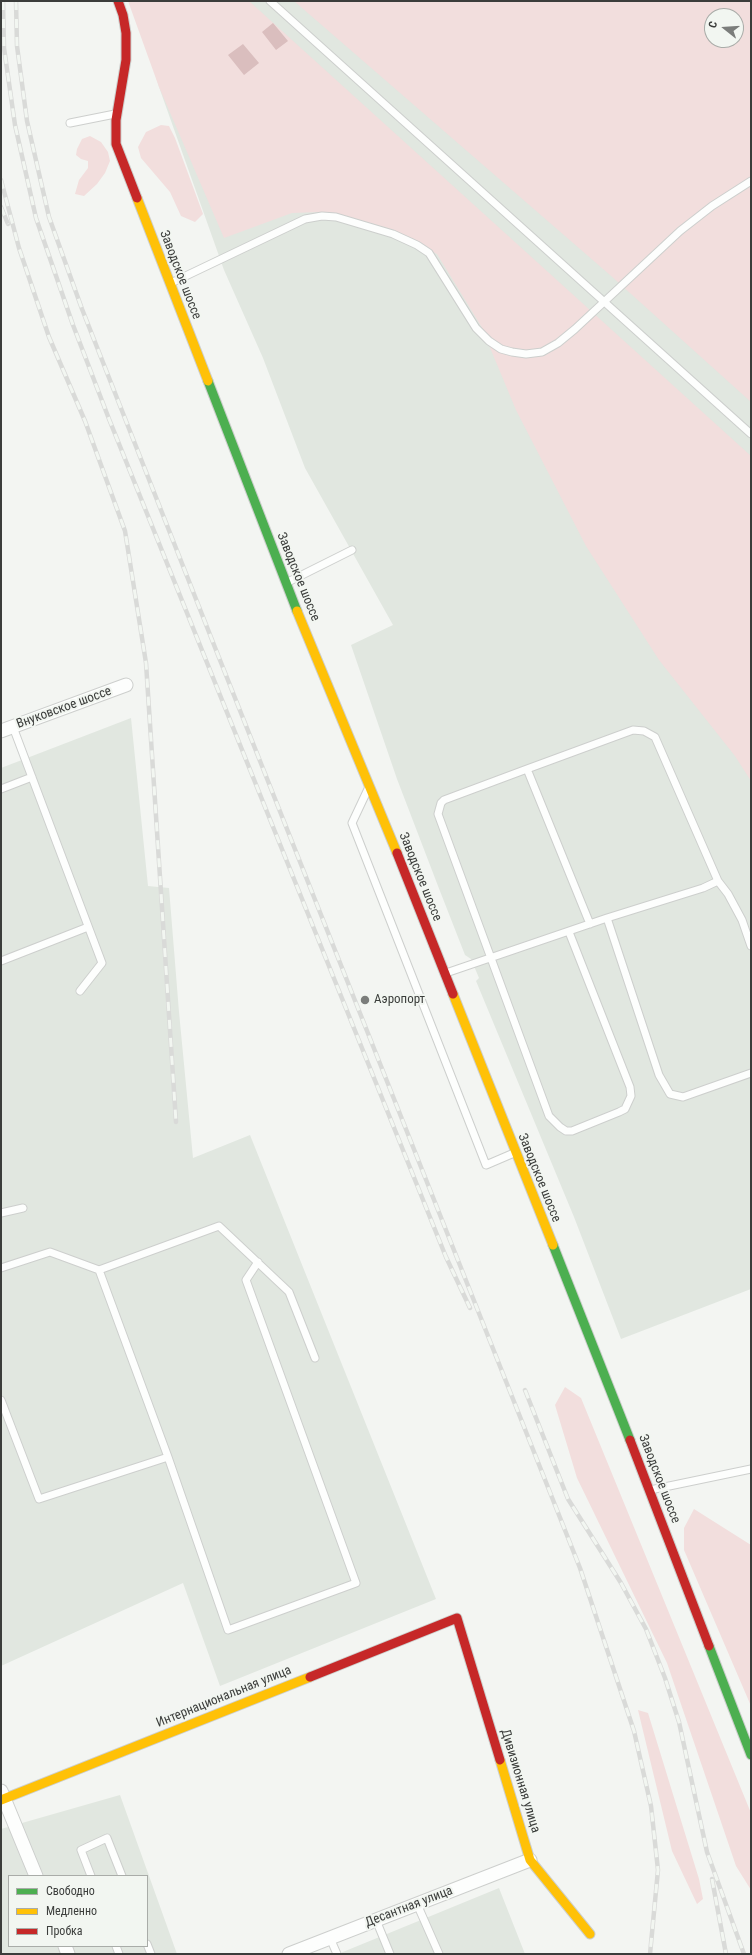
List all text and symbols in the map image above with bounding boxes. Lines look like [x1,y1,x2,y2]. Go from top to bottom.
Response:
north arrow [704,8,744,48]
text: С [706,20,720,30]
street label: Заводское шоссе [156,228,204,322]
street label: Заводское шоссе [273,530,323,624]
street label: Внуковское шоссе [14,684,114,732]
street label: Заводское шоссе [395,830,445,924]
place label: Аэропорт [374,992,425,1008]
marker: Аэропорт [359,994,371,1006]
street label: Заводское шоссе [514,1131,564,1225]
street label: Заводское шоссе [635,1432,683,1526]
street label: Интернациональная улица [154,1663,294,1731]
street label: Дивизионная улица [497,1727,543,1835]
legend [8,1875,148,1947]
street label: Десантная улица [363,1883,455,1931]
text: Свободно [46,1884,95,1898]
text: Медленно [46,1904,97,1918]
text: Пробка [46,1924,83,1938]

